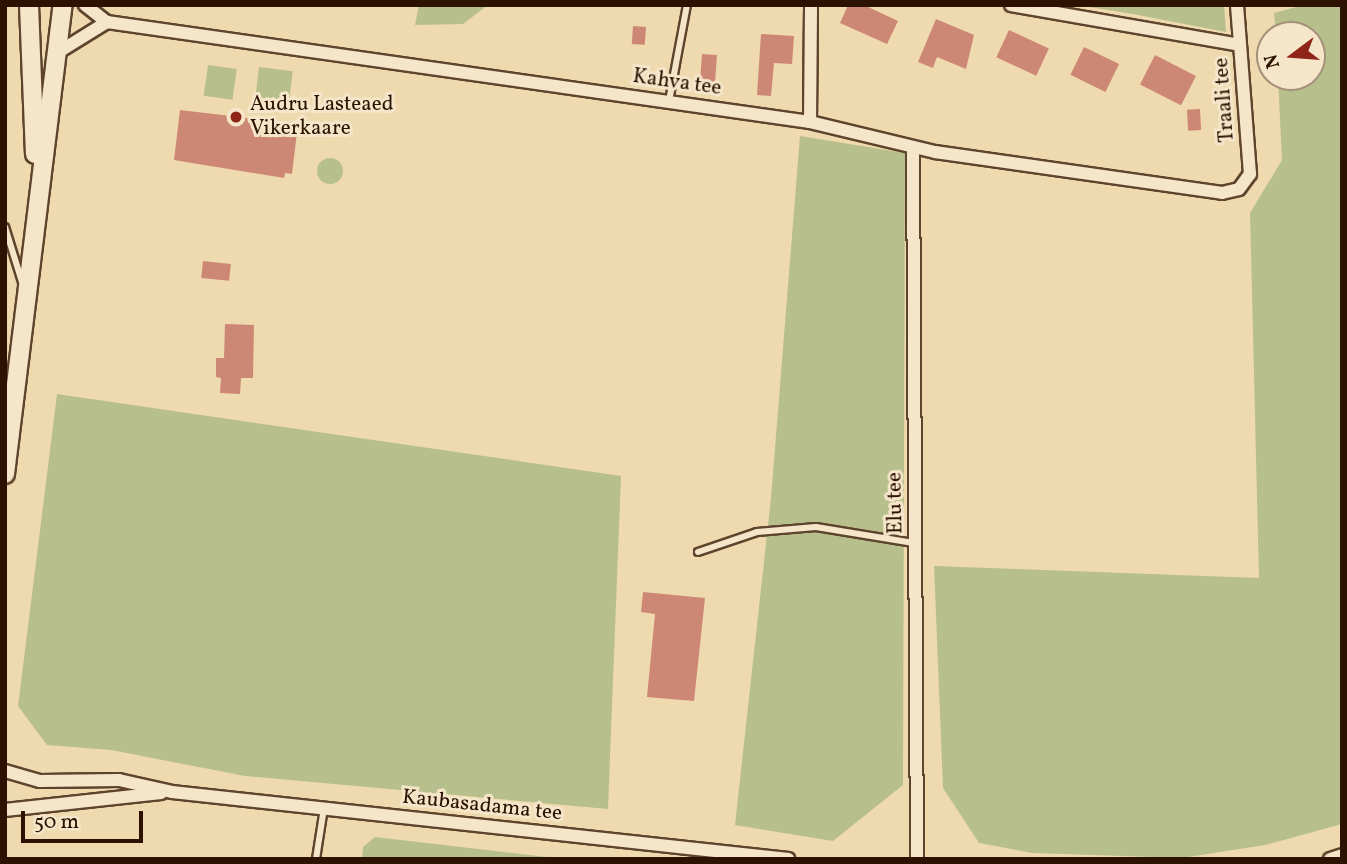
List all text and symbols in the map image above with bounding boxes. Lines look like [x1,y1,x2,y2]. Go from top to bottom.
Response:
north arrow [1256,21,1326,91]
text: N [1258,51,1287,71]
street label: Traali tee [1209,57,1241,143]
street label: Kahva tee [631,64,723,102]
place label: Audru Lasteaed Vikerkaare [250,92,393,142]
marker: Audru Lasteaed Vikerkaare [228,109,244,125]
street label: Elu tee [883,472,909,534]
street label: Kaubasadama tee [401,785,563,827]
scale bar [24,798,147,842]
text: 50 m [34,808,79,837]

